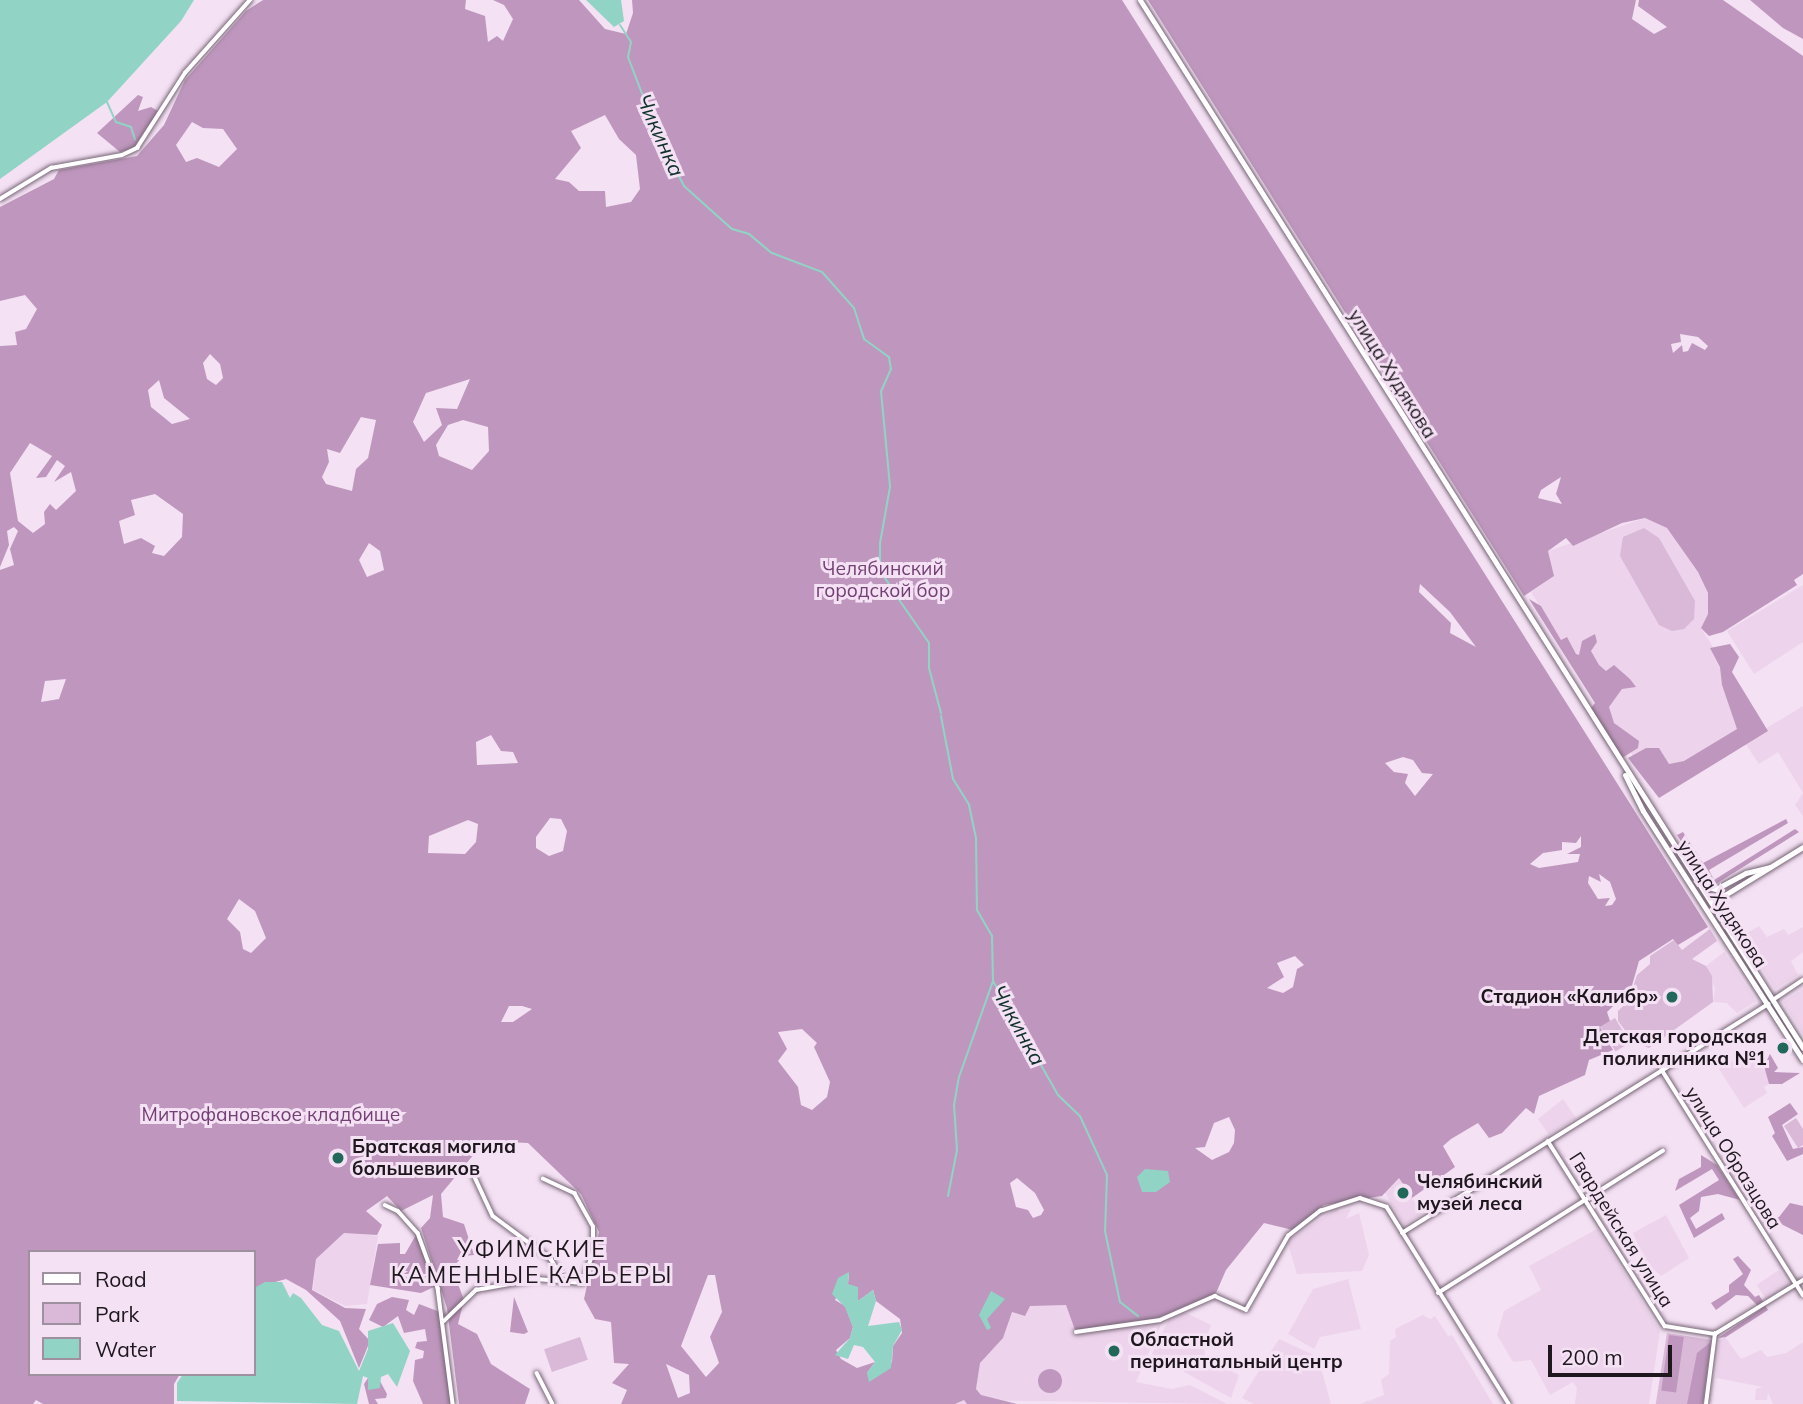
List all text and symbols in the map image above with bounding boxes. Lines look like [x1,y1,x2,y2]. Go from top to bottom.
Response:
water label: Чикинка [632,90,690,180]
street label: улица Худякова [1343,305,1441,443]
park label: Челябинский городской бор [816,558,950,602]
street label: улица Худякова [1672,836,1772,972]
water label: Чикинка [987,981,1051,1069]
place label: Стадион «Калибр» [1480,986,1658,1008]
marker: Стадион «Калибр» [1664,989,1680,1005]
place label: Детская городская поликлиника №1 [1583,1026,1767,1070]
marker: Детская городская поликлиника №1 [1773,1038,1793,1058]
street label: улица Образцова [1680,1083,1786,1233]
park label: Митрофановское кладбище [142,1104,400,1126]
place label: Братская могила большевиков [352,1136,516,1180]
street label: Гвардейская улица [1564,1148,1678,1312]
marker: Братская могила большевиков [330,1150,346,1166]
place label: Челябинский музей леса [1417,1171,1543,1215]
marker: Челябинский музей леса [1395,1185,1411,1201]
district label: УФИМСКИЕ КАМЕННЫЕ КАРЬЕРЫ [393,1235,671,1289]
legend [28,1250,256,1376]
text: Road [95,1266,146,1292]
text: Park [95,1301,139,1327]
place label: Областной перинатальный центр [1130,1329,1343,1373]
scale bar [1551,1330,1675,1374]
text: Water [95,1336,156,1362]
marker: Областной перинатальный центр [1104,1341,1124,1361]
text: 200 m [1561,1344,1623,1370]

